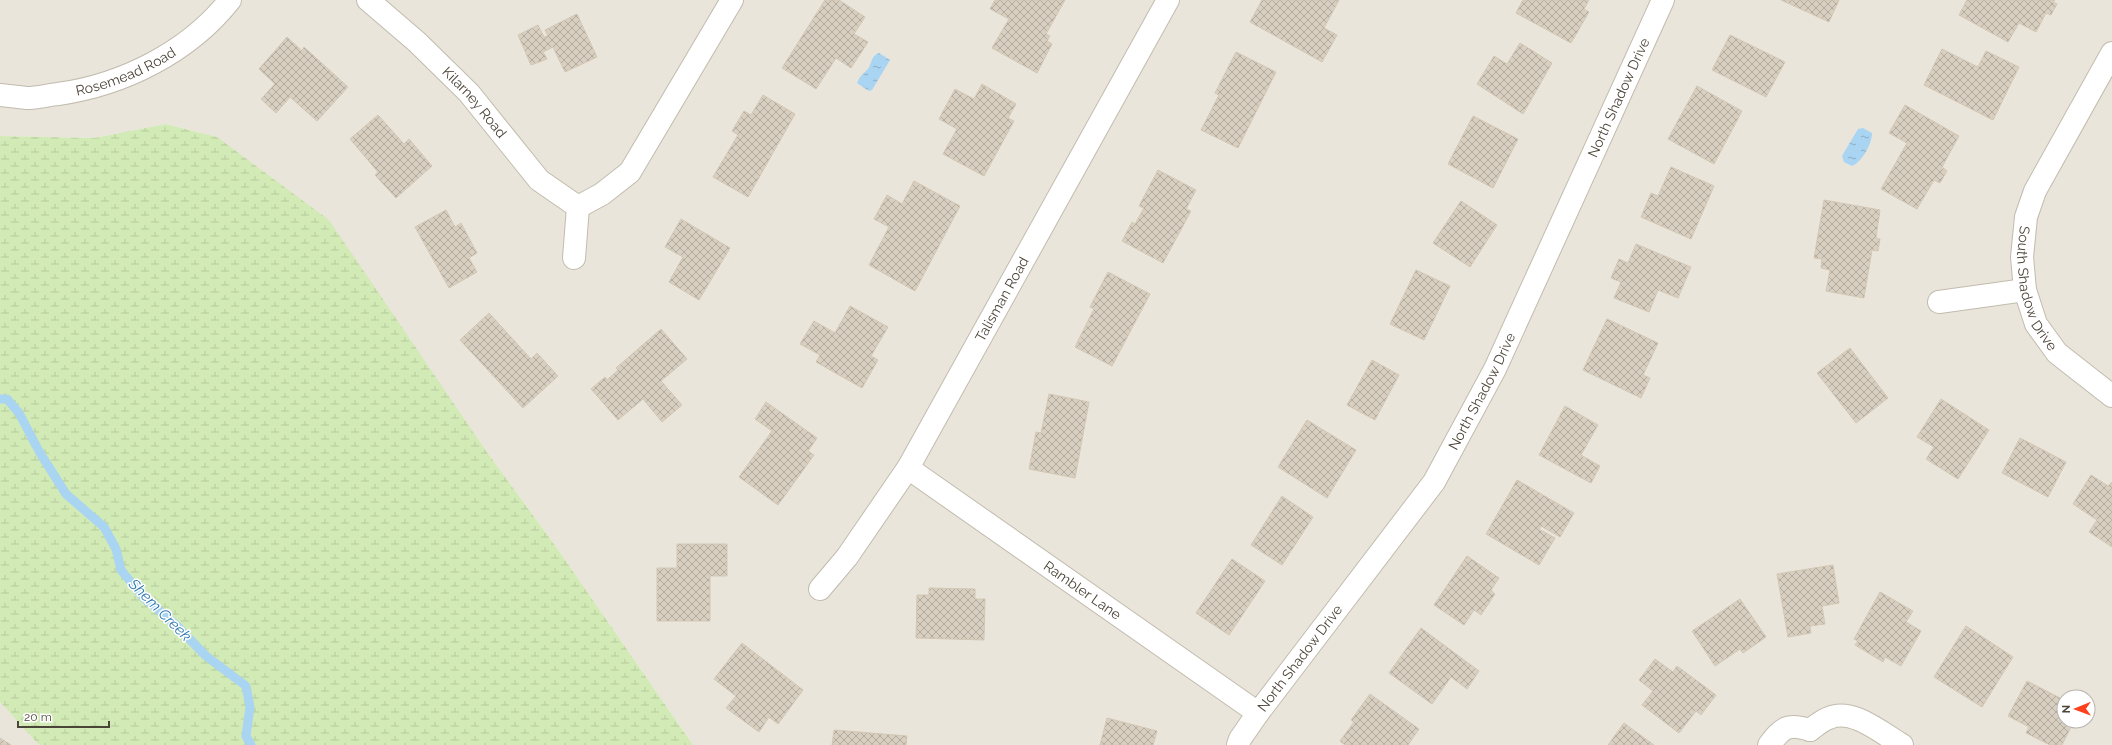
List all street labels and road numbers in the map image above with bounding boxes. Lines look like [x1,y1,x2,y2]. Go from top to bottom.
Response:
street label: North Shadow Drive [1584,35,1653,160]
street label: Rosemead Road [74,44,178,99]
street label: Kilarney Road [439,64,510,141]
street label: South Shadow Drive [2014,225,2061,354]
street label: Talisman Road [972,254,1032,344]
street label: North Shadow Drive [1445,330,1518,452]
street label: Rambler Lane [1041,558,1124,623]
street label: North Shadow Drive [1254,602,1345,714]

